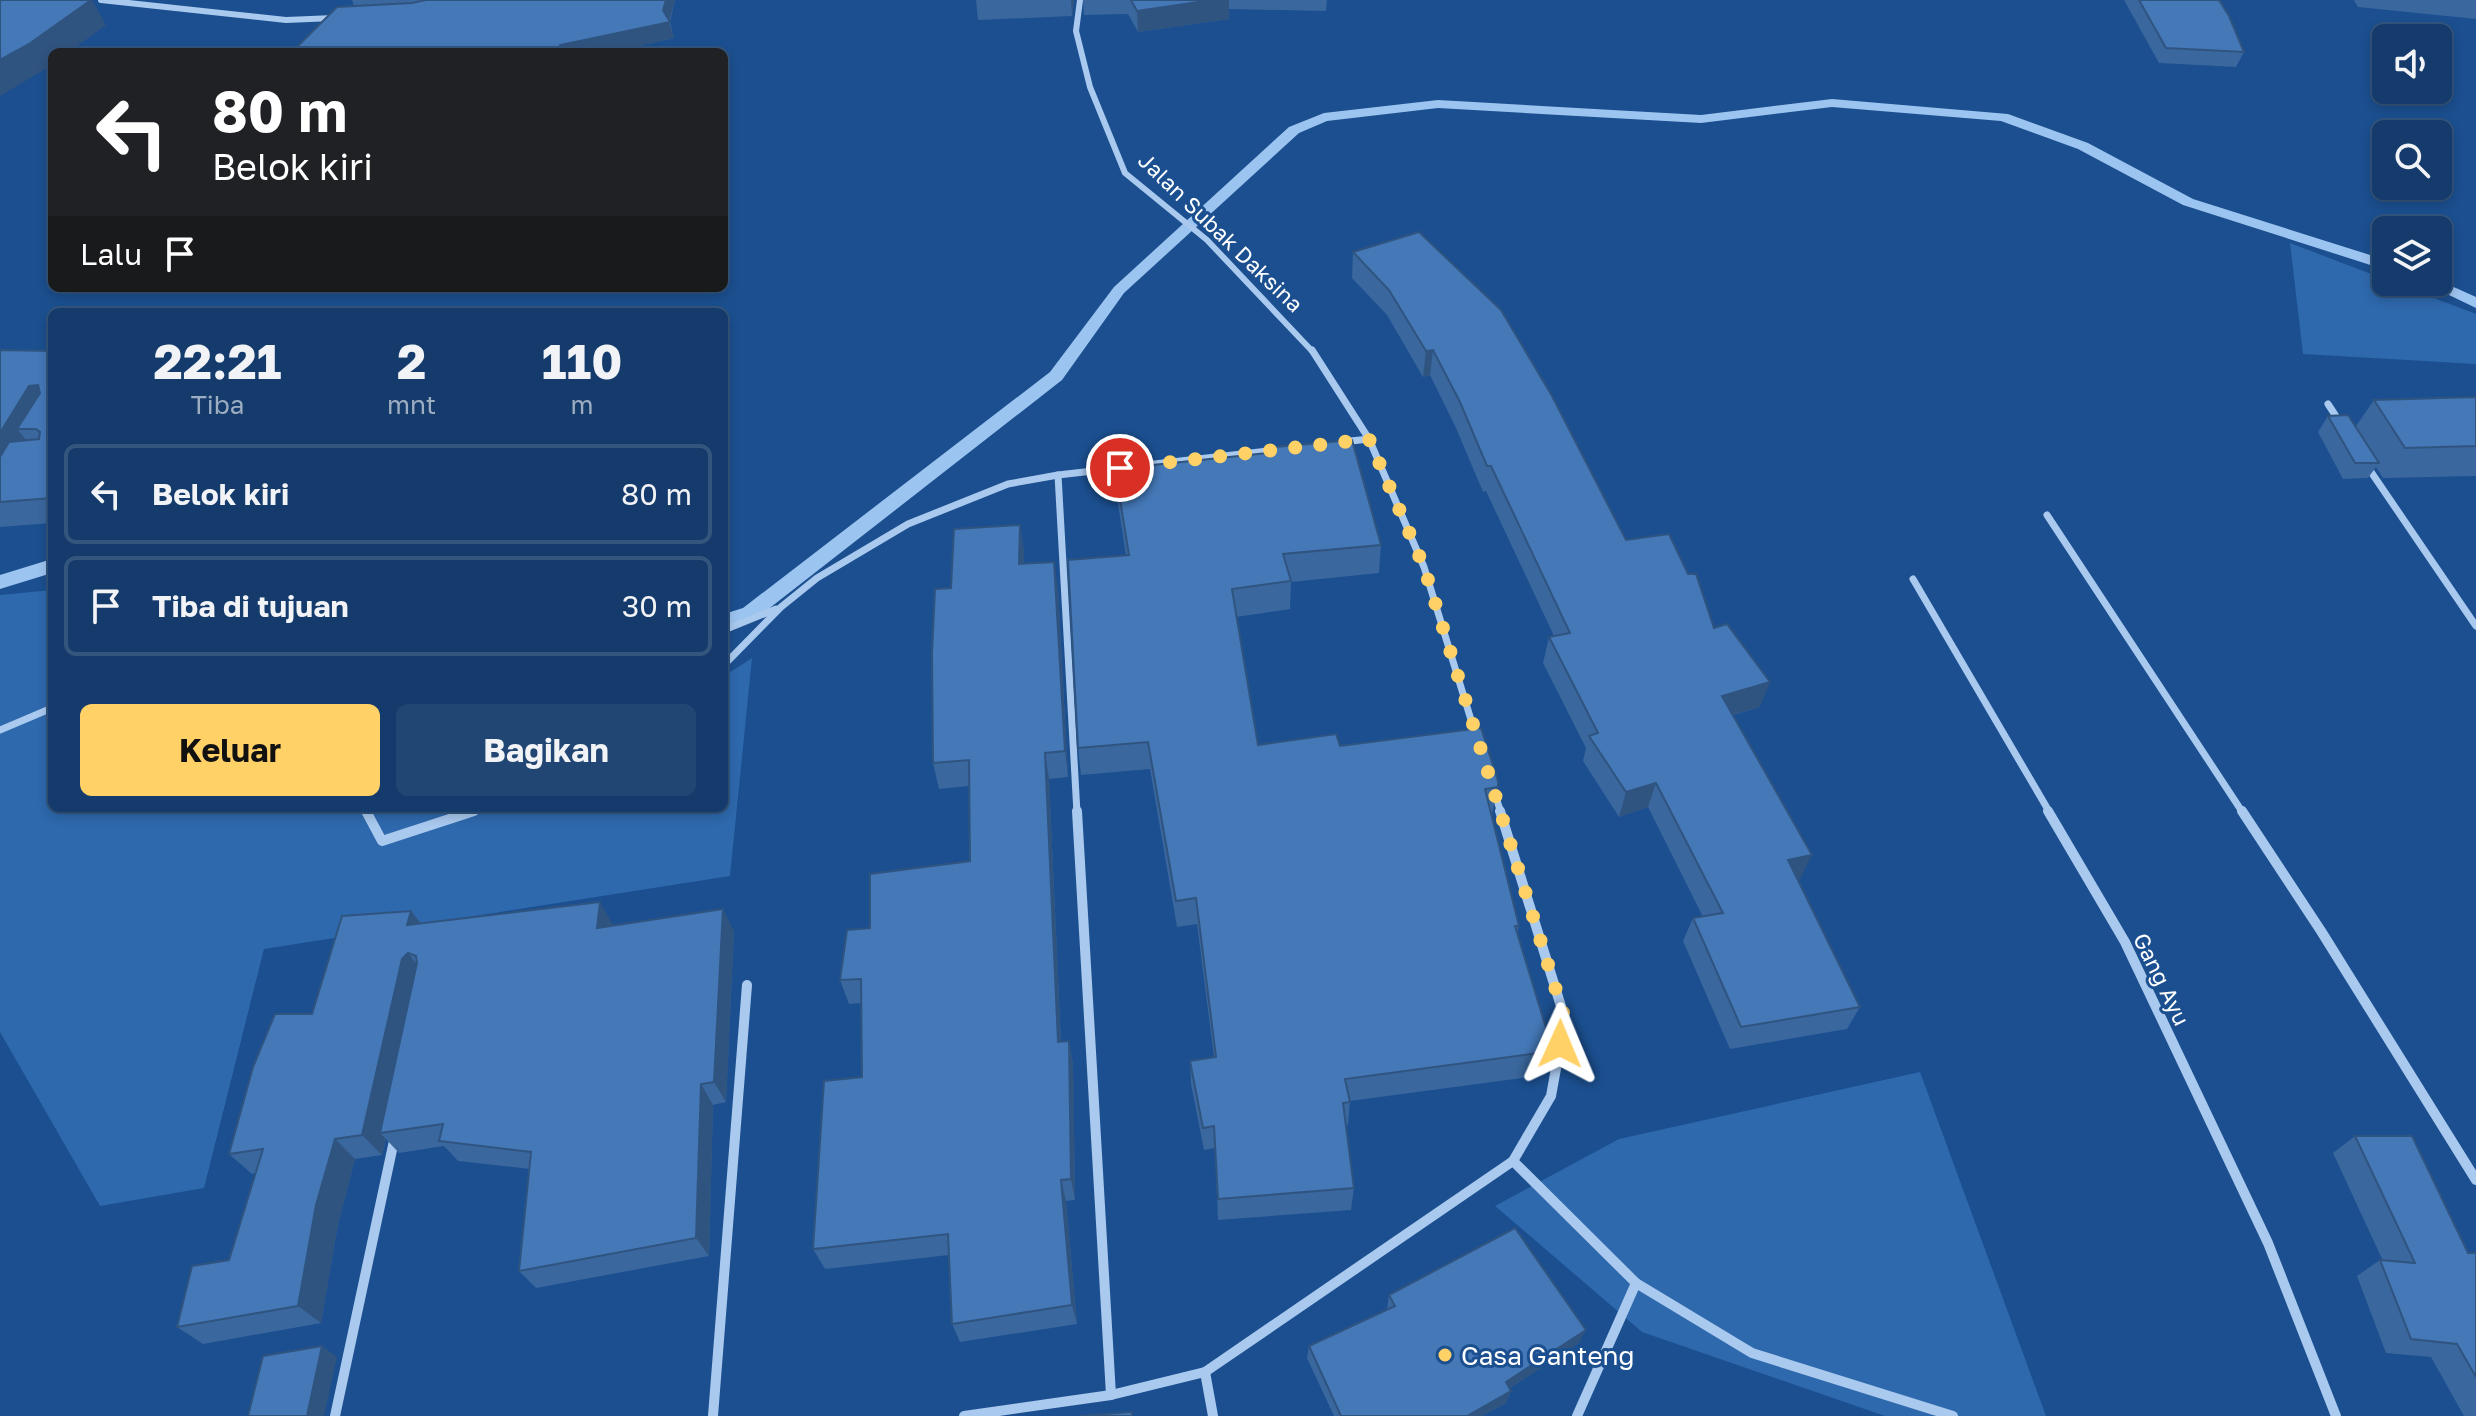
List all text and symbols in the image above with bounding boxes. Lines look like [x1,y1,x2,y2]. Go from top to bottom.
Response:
map controls [2372,24,2452,296]
button: sound [2372,24,2452,104]
text: 80 m [212,77,347,144]
icon: left [80,80,184,184]
button: search [2372,120,2452,200]
text: Belok kiri [212,145,373,188]
street label: Jalan Subak Daksina [1133,147,1309,317]
button: layers [2372,216,2452,296]
icon: arrive [158,232,202,276]
text: Lalu [80,236,142,272]
text: 22:21 [154,332,281,390]
text: 2 [397,332,426,390]
text: 110 [542,332,622,390]
text: Tiba [191,389,244,420]
text: mnt [387,389,436,420]
text: m [571,389,594,420]
pin [1086,434,1154,502]
icon: arrive [1098,446,1142,490]
icon: left [84,472,128,516]
text: Belok kiri [152,476,289,512]
text: 80 m [621,476,692,512]
icon: arrive [84,584,128,628]
text: Tiba di tujuan [152,588,349,624]
text: 30 m [622,588,692,624]
button: Keluar [80,704,380,796]
button: Bagikan [396,704,696,796]
street label: Gang Ayu [2128,928,2196,1030]
position arrow [1518,1002,1602,1086]
place label: Casa Ganteng [1461,1340,1635,1371]
marker: Casa Ganteng [1436,1346,1454,1364]

